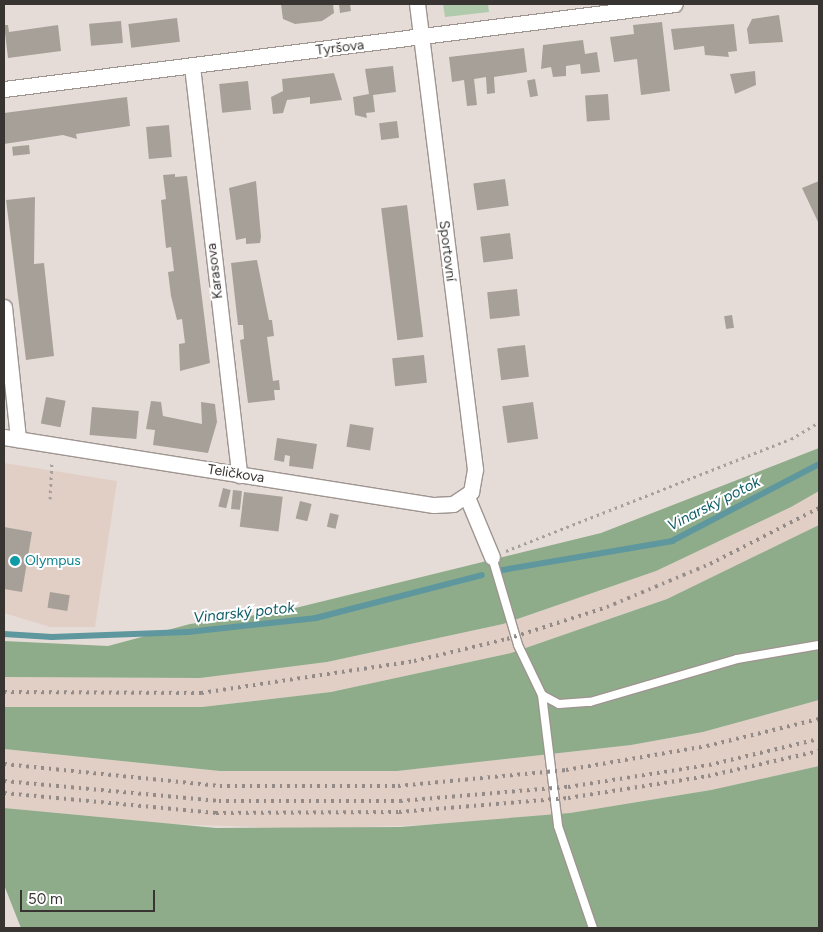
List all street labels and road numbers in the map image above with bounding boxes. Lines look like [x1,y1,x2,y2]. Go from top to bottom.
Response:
street label: Tyršova [315,37,365,59]
street label: Sportovní [435,220,459,282]
street label: Karasova [203,242,227,300]
street label: Teličkova [206,461,266,487]

